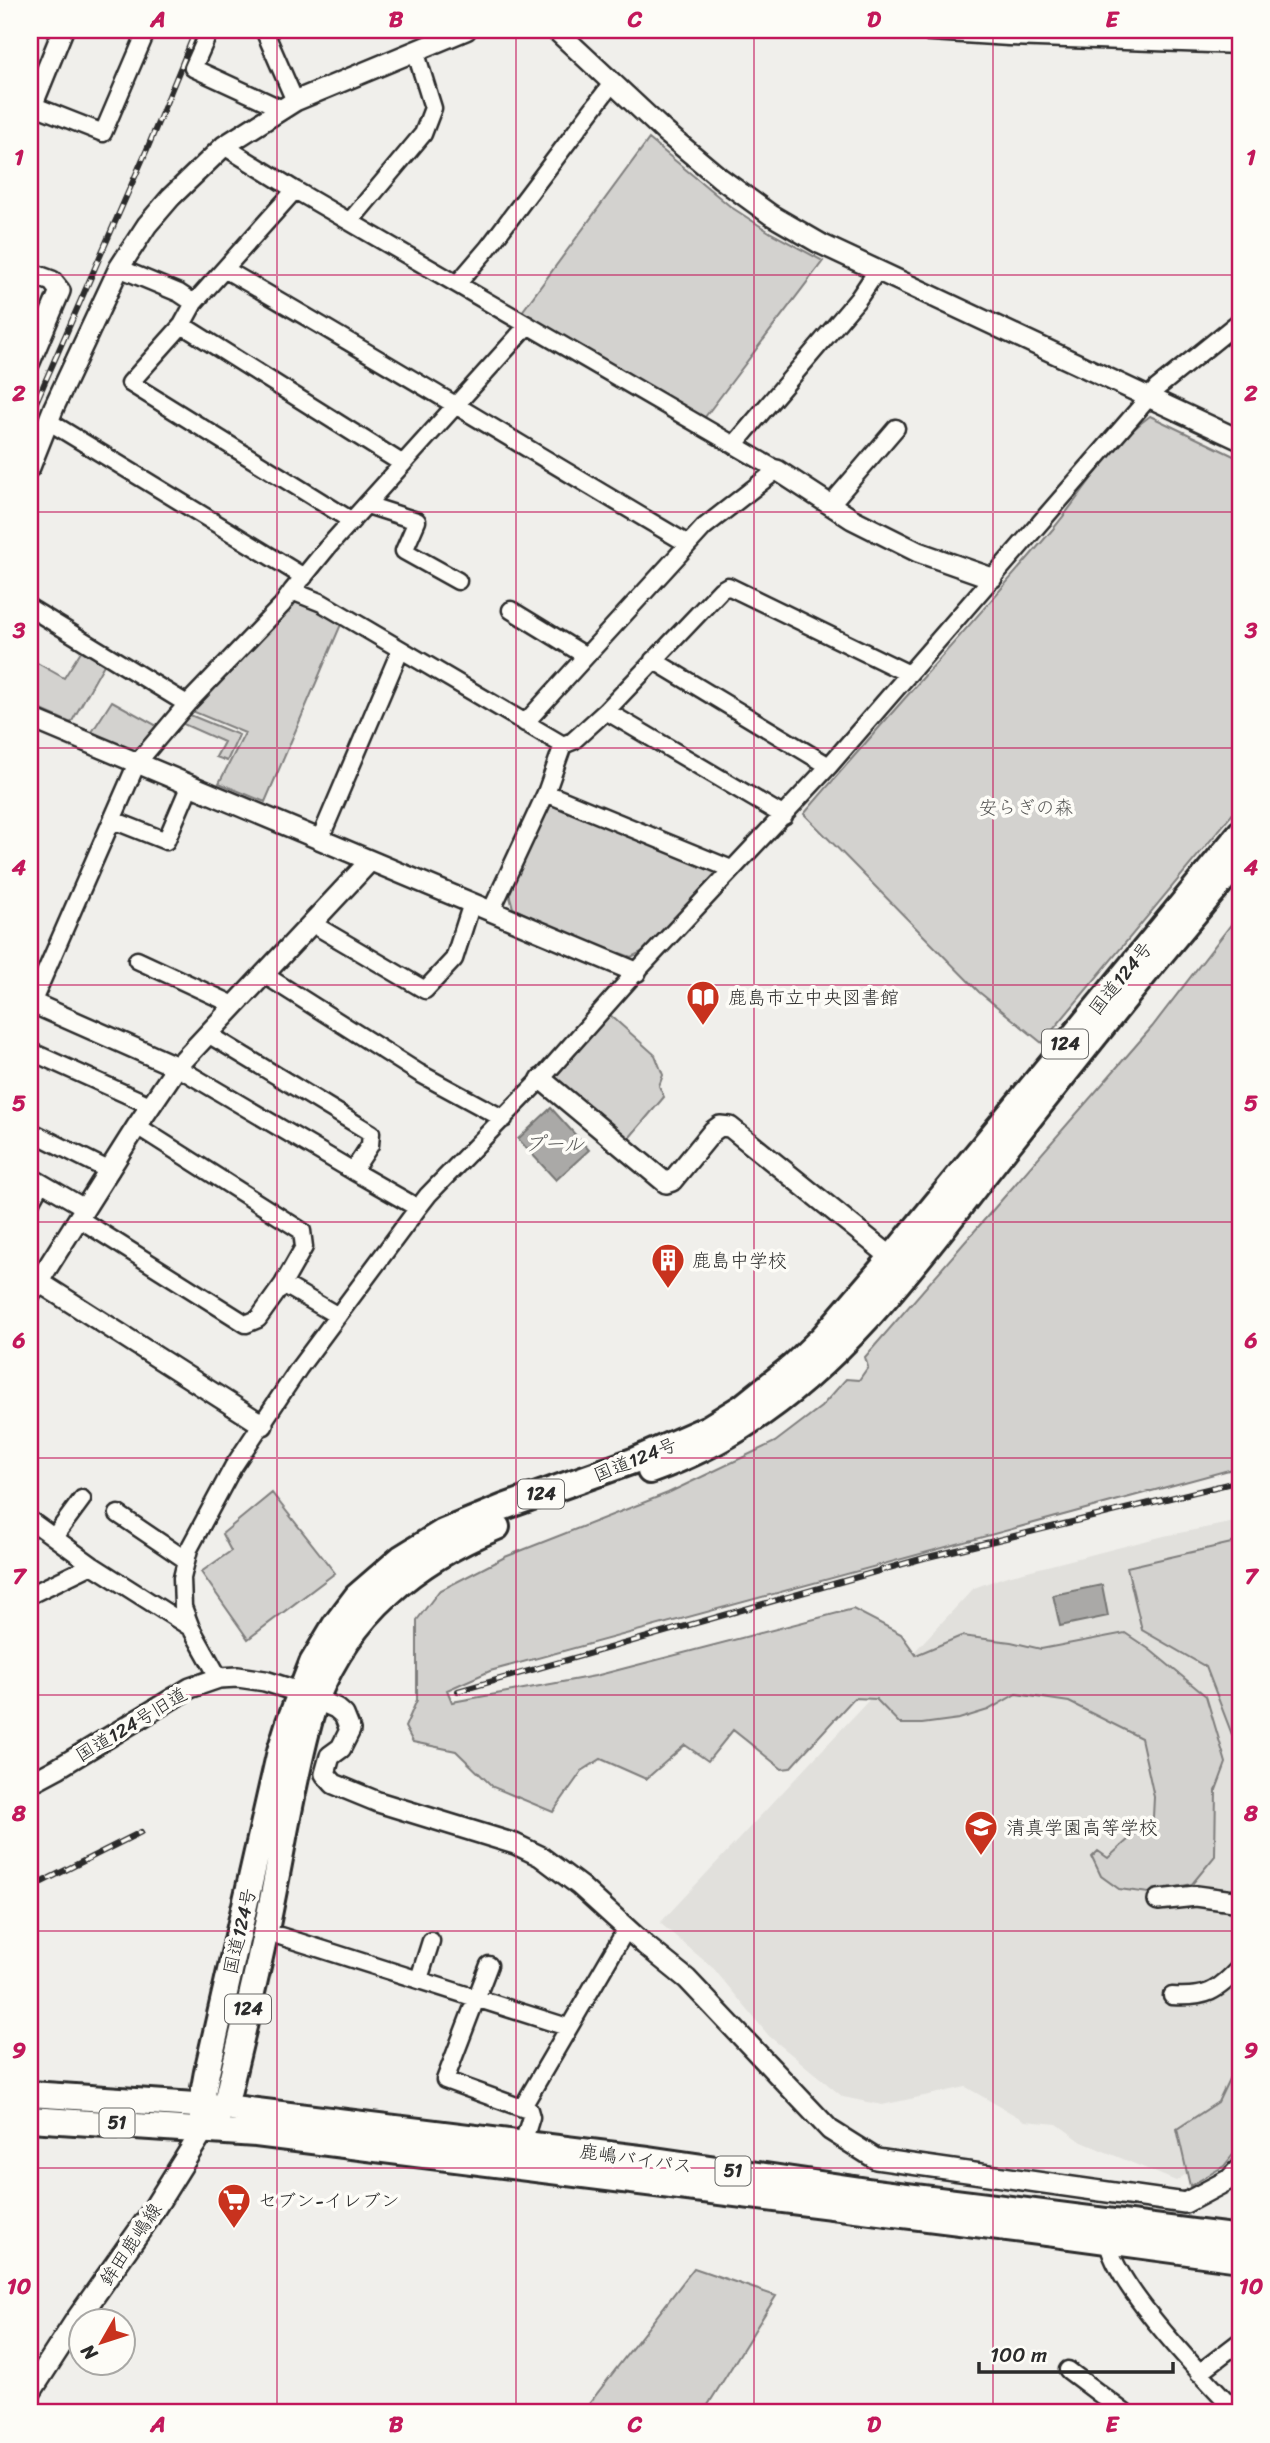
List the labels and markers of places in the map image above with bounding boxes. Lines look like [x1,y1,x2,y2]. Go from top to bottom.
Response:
library icon: 鹿島市立中央図書館 [684,978,722,1027]
place label: 鹿島市立中央図書館 [728,981,899,1014]
building icon: 鹿島中学校 [649,1241,687,1290]
place label: 鹿島中学校 [692,1244,787,1277]
school or university icon: 清真学園高等学校 [962,1808,1000,1857]
place label: 清真学園高等学校 [1006,1811,1158,1844]
supermarket icon: セブン-イレブン [215,2181,253,2230]
place label: セブン-イレブン [258,2184,400,2217]

